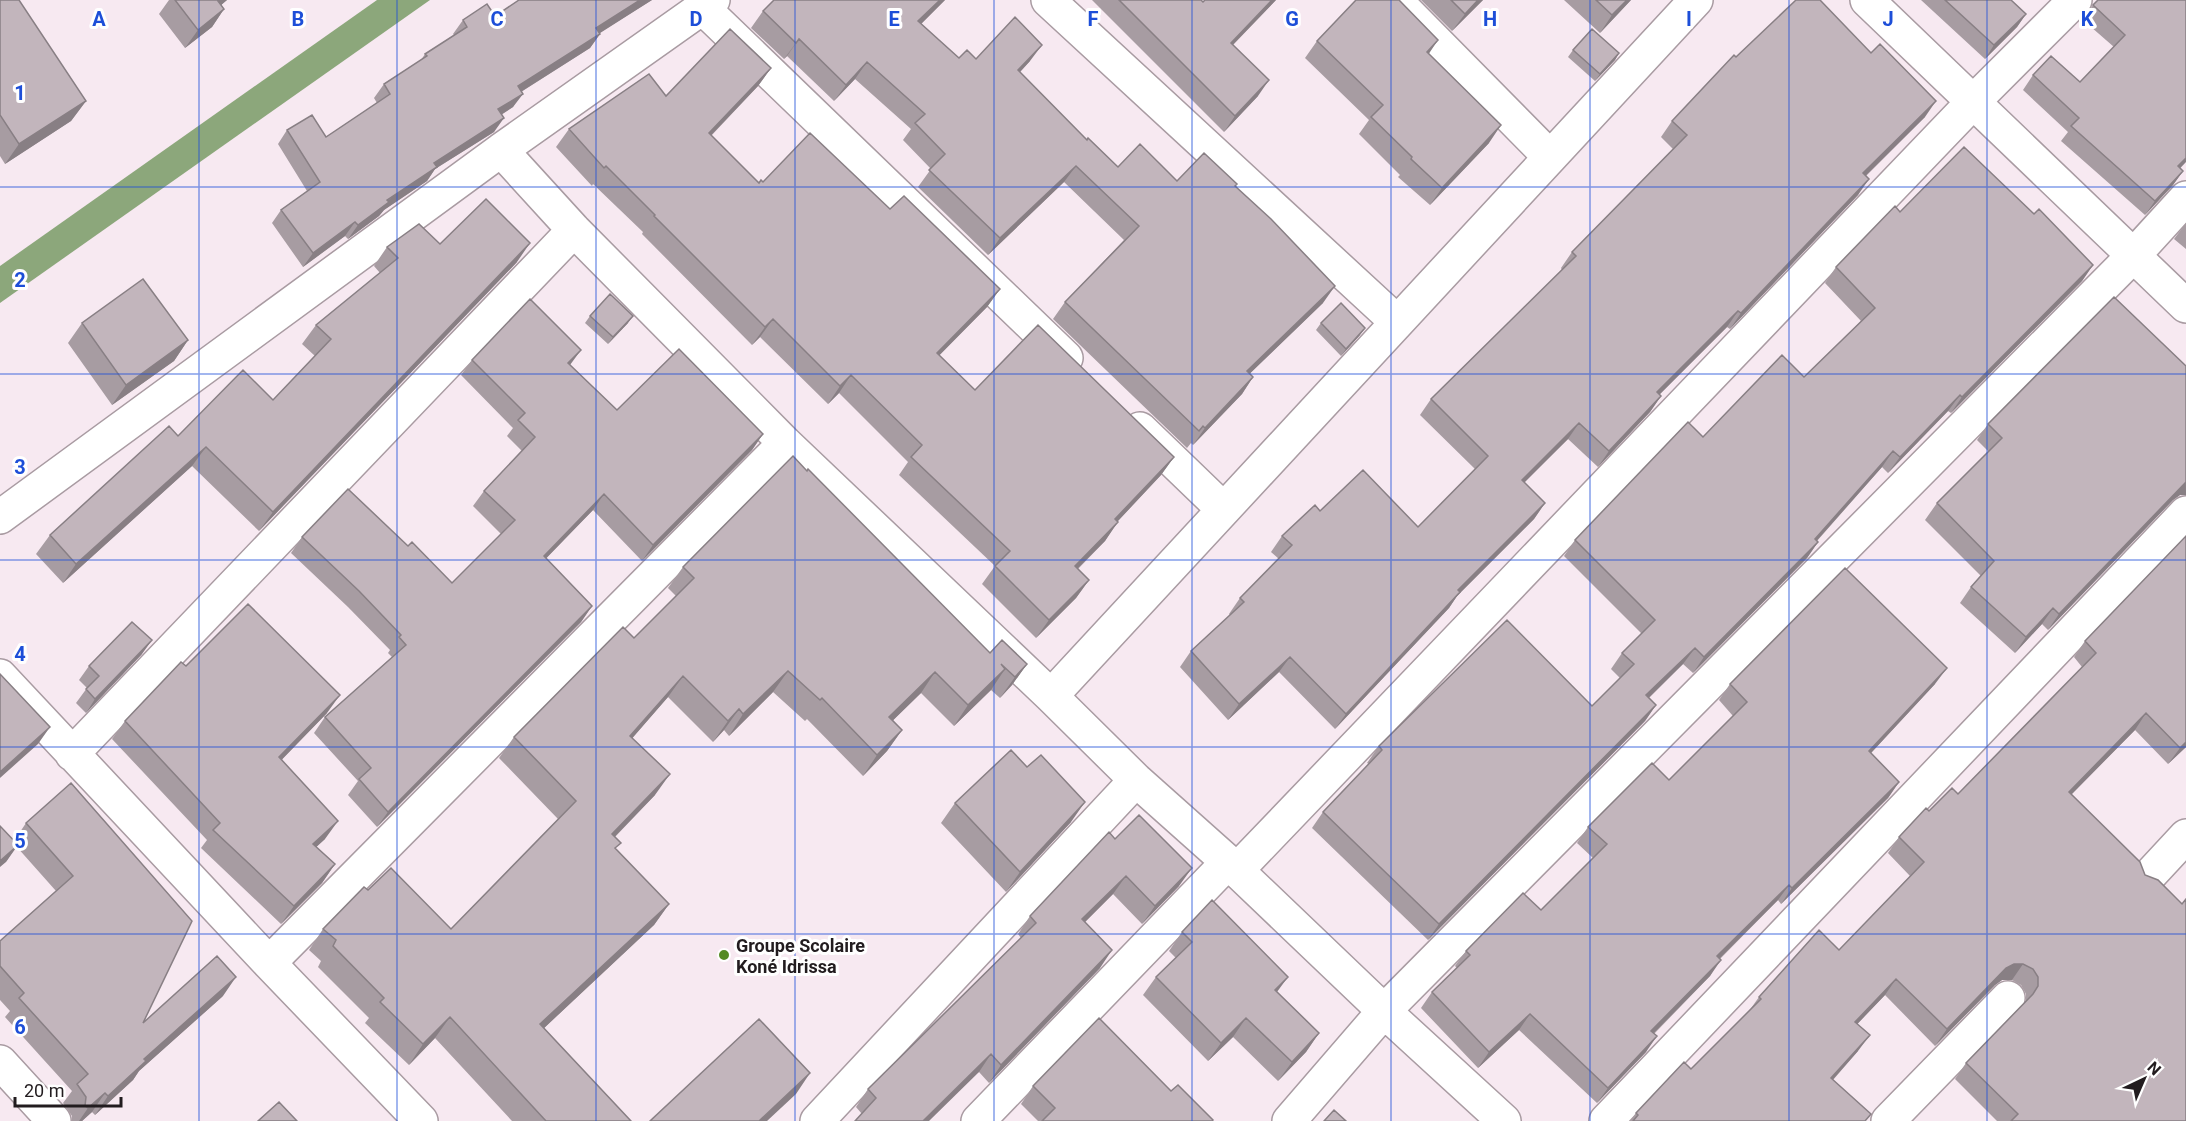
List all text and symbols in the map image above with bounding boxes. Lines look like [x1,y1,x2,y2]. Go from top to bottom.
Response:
text: A [92,7,106,31]
text: B [292,7,304,31]
text: C [490,7,504,31]
text: D [690,7,703,31]
text: E [888,7,900,31]
text: F [1088,7,1099,31]
text: G [1285,7,1299,31]
text: H [1483,7,1497,31]
text: I [1686,7,1692,31]
text: J [1882,7,1894,31]
text: K [2081,7,2094,31]
text: 1 [14,81,26,105]
text: 2 [14,268,26,292]
text: 3 [14,455,26,479]
text: 4 [14,642,26,666]
text: 5 [14,829,26,853]
place label: Groupe Scolaire Koné Idrissa [736,935,865,977]
marker: Groupe Scolaire Koné Idrissa [717,948,731,962]
text: 6 [14,1015,26,1039]
north arrow [2114,1049,2174,1109]
text: N [2143,1058,2165,1079]
scale bar [15,1070,122,1108]
text: 20 m [24,1080,64,1101]

